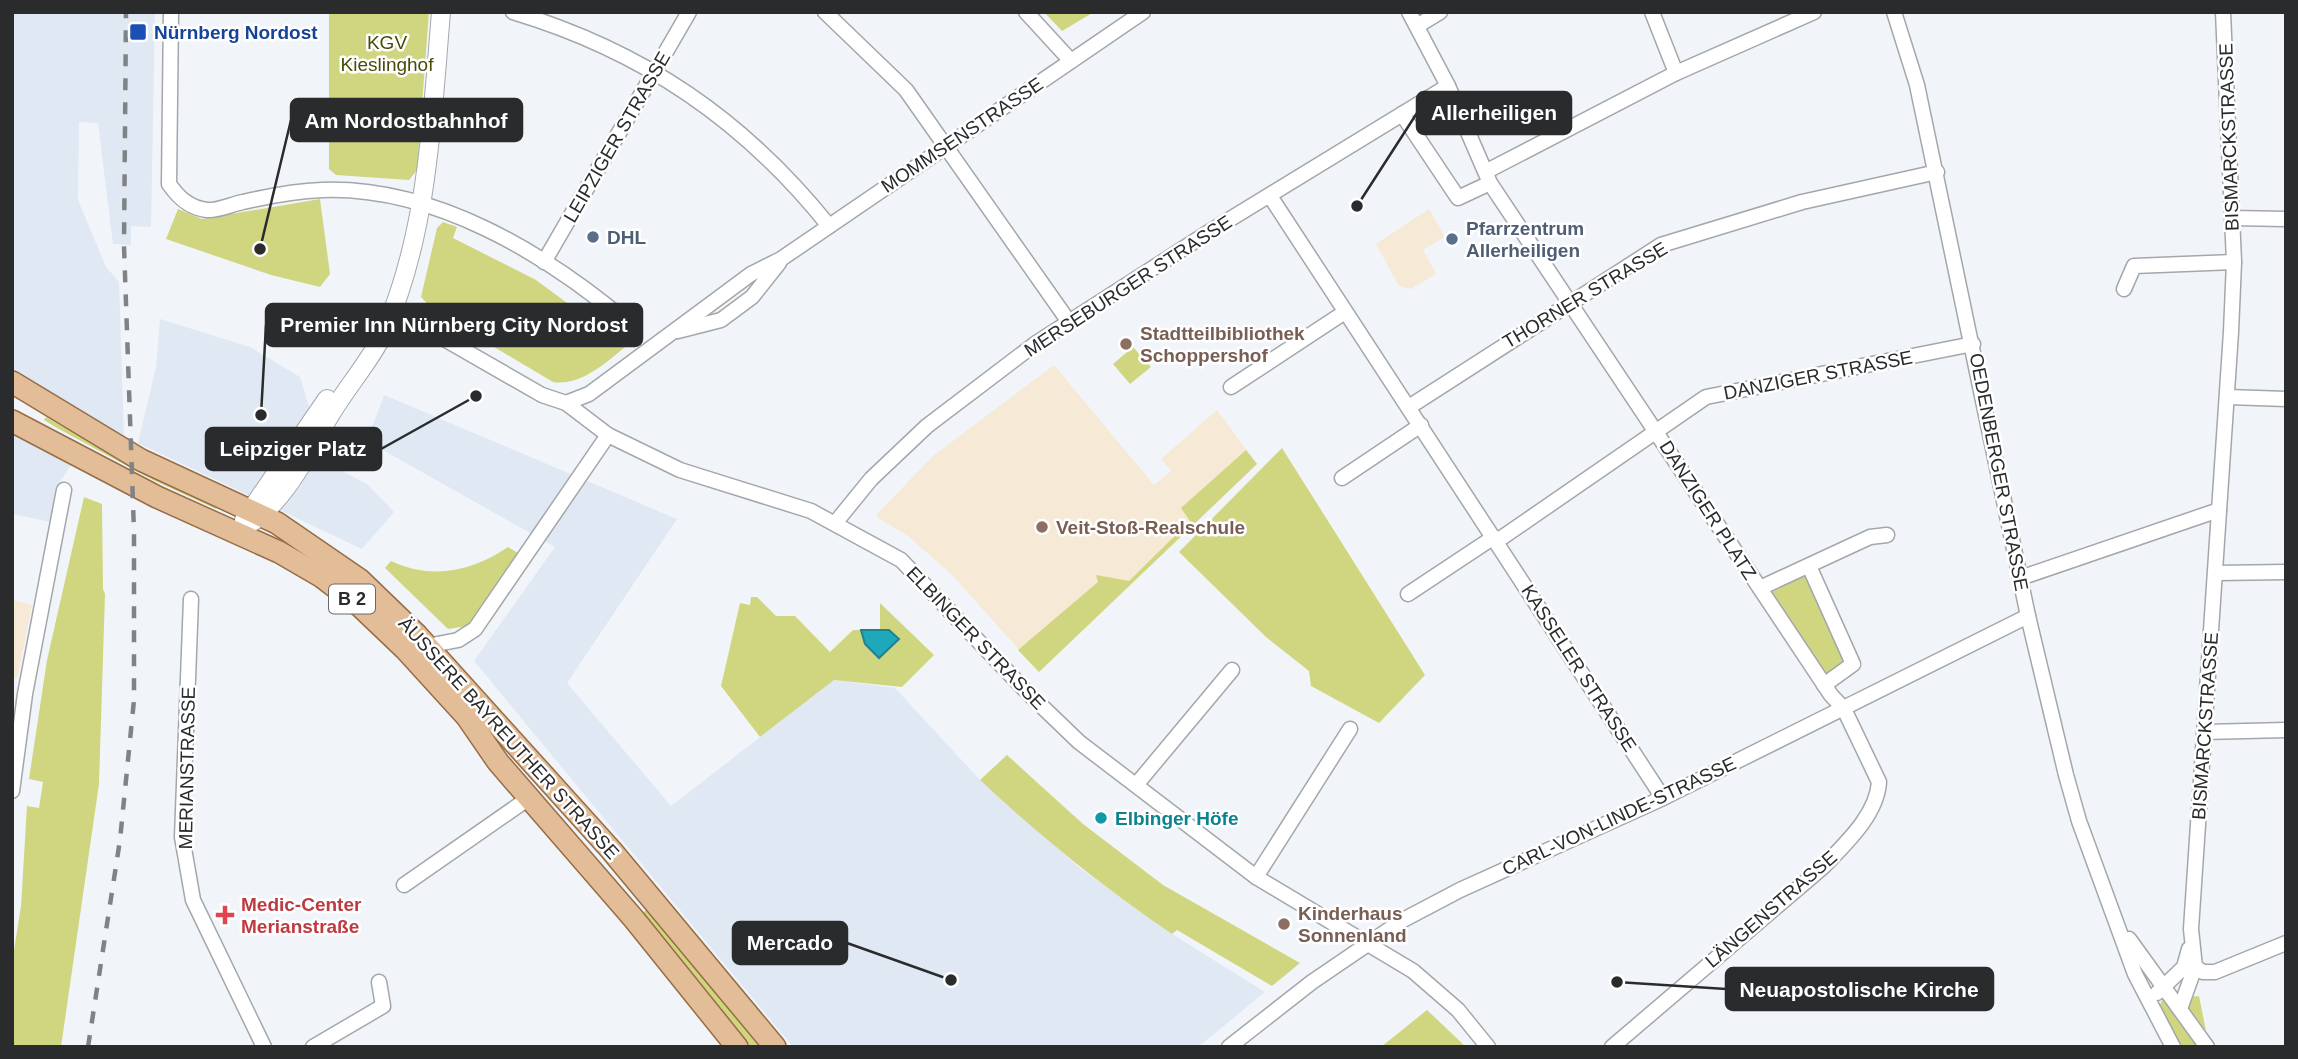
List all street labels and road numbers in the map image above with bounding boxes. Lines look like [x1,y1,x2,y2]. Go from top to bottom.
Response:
street label: BISMARCKSTRASSE [2215,43,2243,231]
street label: LEIPZIGER STRASSE [560,48,674,226]
street label: MOMMSENSTRASSE [877,73,1047,197]
street label: MERSEBURGER STRASSE [1020,211,1236,361]
street label: THORNER STRASSE [1499,238,1671,352]
street label: DANZIGER STRASSE [1722,346,1914,404]
street label: OEDENBERGER STRASSE [1966,351,2032,593]
street label: DANZIGER PLATZ [1655,437,1761,584]
street label: ELBINGER STRASSE [902,562,1050,714]
street label: KASSELER STRASSE [1517,581,1641,755]
road number: B 2 [329,584,375,614]
street label: ÄUSSERE BAYREUTHER STRASSE [395,613,623,863]
street label: BISMARCKSTRASSE [2188,632,2222,820]
street label: MERIANSTRASSE [175,687,199,849]
street label: CARL-VON-LINDE-STRASSE [1499,752,1739,880]
street label: LÄNGENSTRASSE [1701,846,1841,972]

